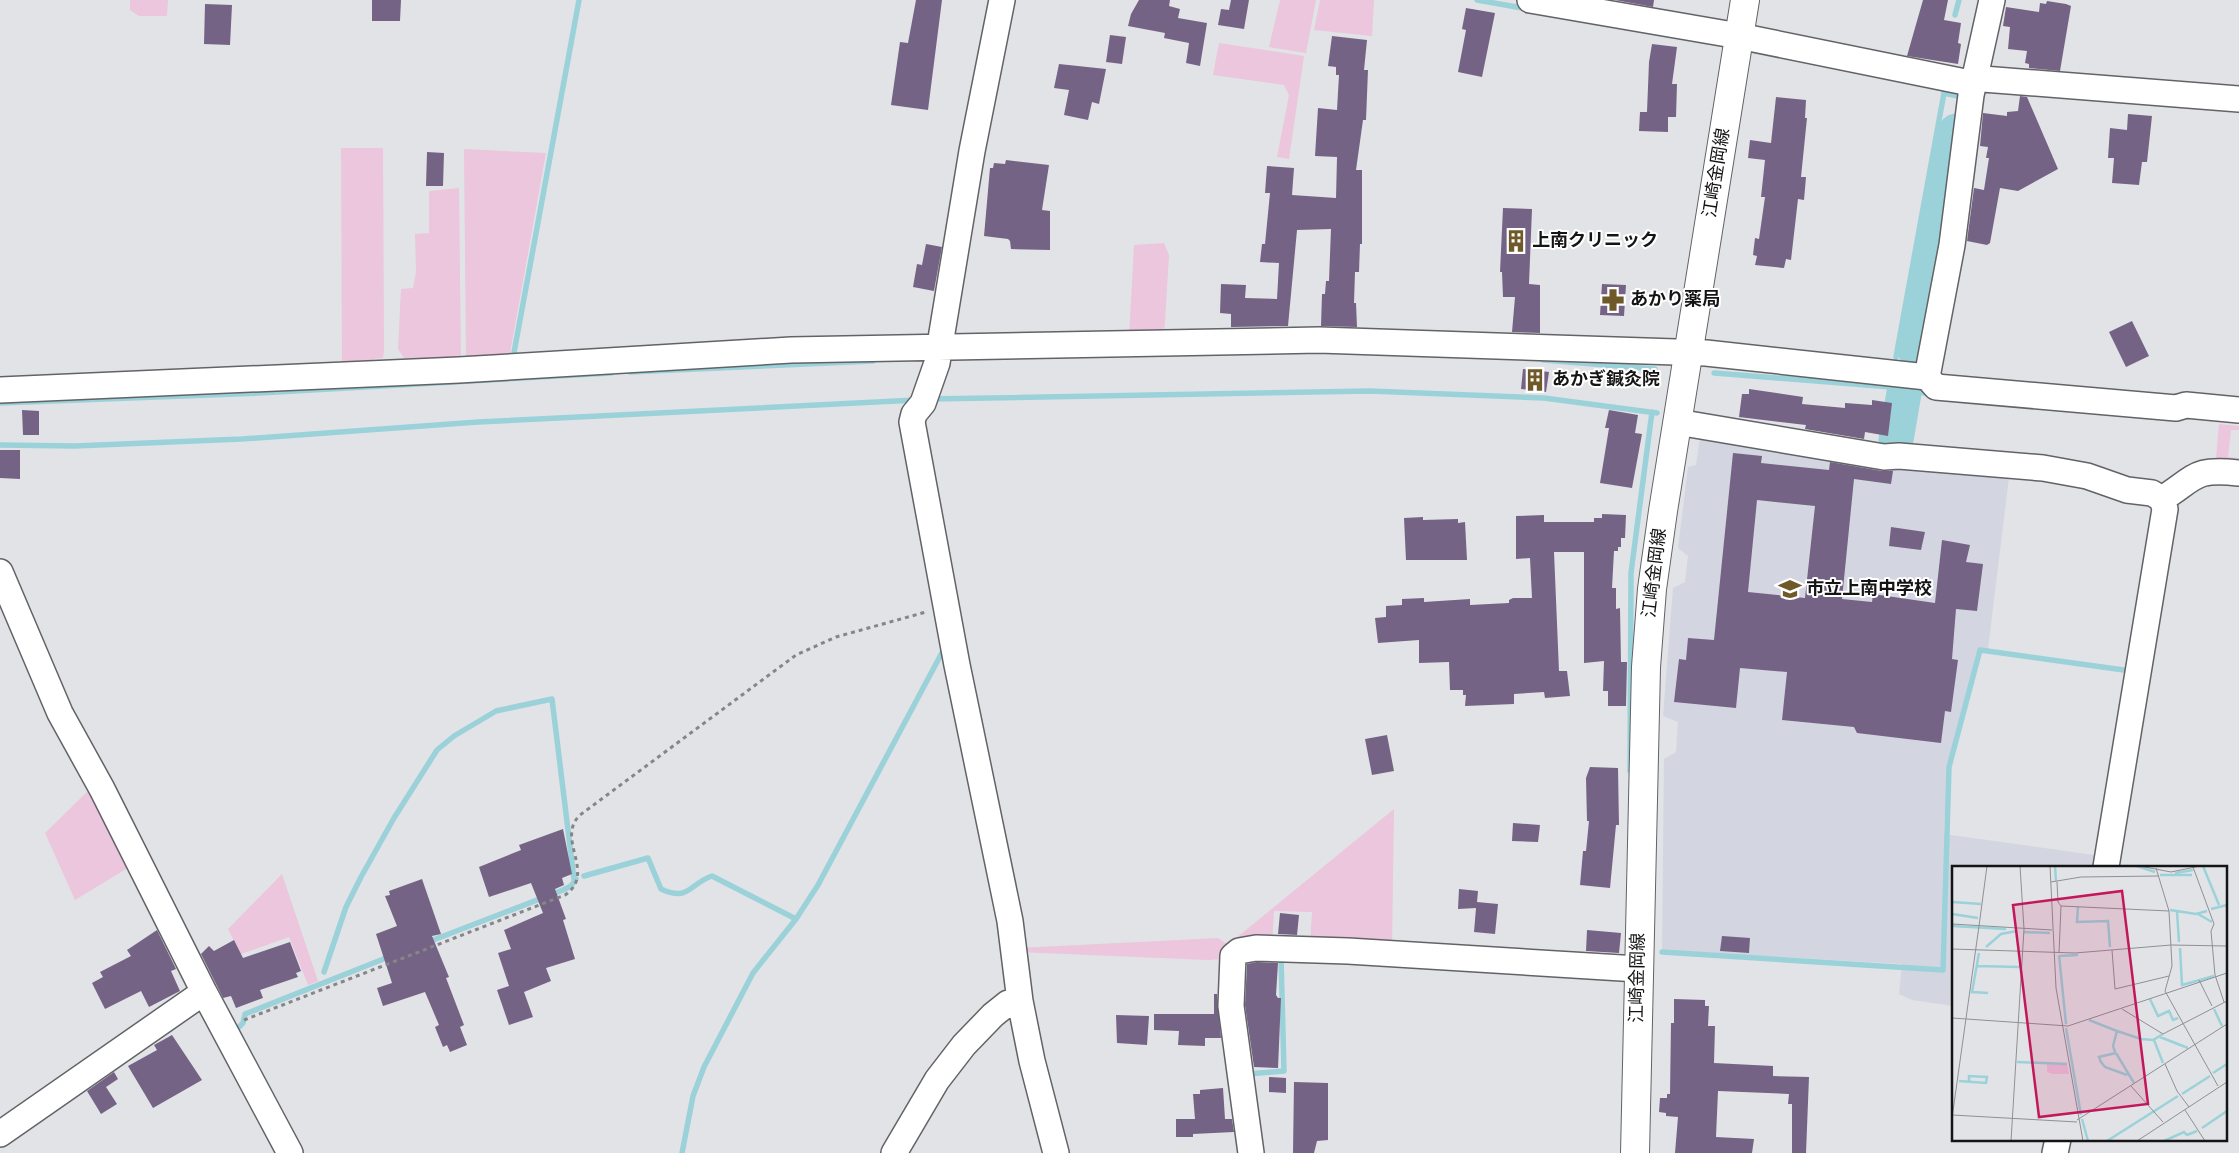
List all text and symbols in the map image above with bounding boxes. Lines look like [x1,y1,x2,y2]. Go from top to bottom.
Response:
street label: 江崎金岡線 [1699,127,1733,219]
building icon: 上南クリニック [1503,228,1529,254]
place label: 上南クリニック [1532,231,1658,250]
pharmacy icon: あかり薬局 [1600,287,1626,313]
place label: あかり薬局 [1630,289,1720,309]
building icon: あかぎ鍼灸院 [1522,367,1548,393]
place label: あかぎ鍼灸院 [1552,369,1660,389]
street label: 江崎金岡線 [1639,527,1669,619]
school or university icon: 市立上南中学校 [1777,576,1803,602]
place label: 市立上南中学校 [1806,578,1932,598]
inset map [1952,866,2226,1140]
street label: 江崎金岡線 [1626,933,1648,1023]

